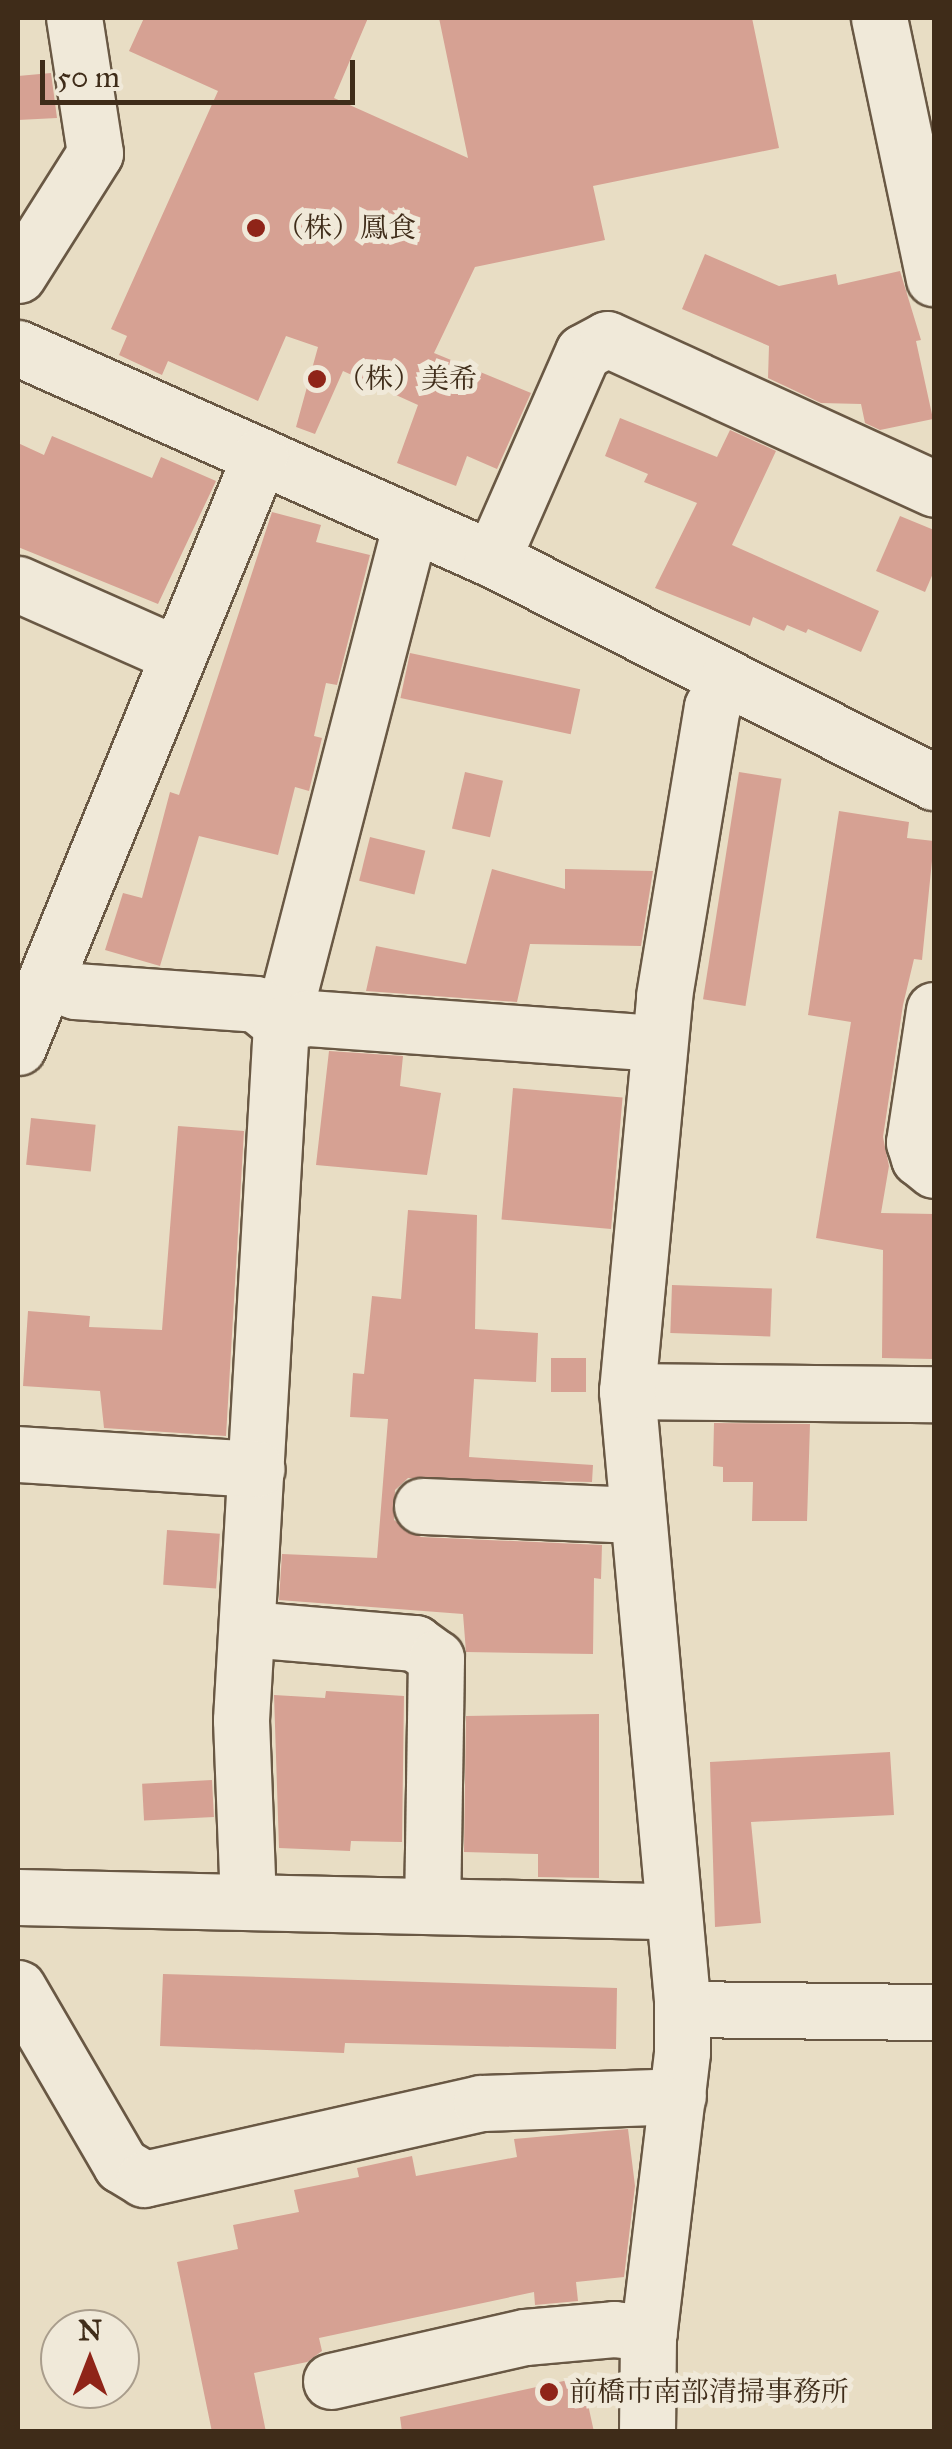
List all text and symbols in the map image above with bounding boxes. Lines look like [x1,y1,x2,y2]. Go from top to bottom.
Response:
scale bar [45,40,360,102]
text: 50 m [57,59,120,95]
place label: （株）鳳食 [276,211,416,245]
marker: （株）鳳食 [245,217,267,239]
place label: （株）美希 [337,362,477,396]
marker: （株）美希 [306,368,328,390]
north arrow [40,2309,140,2409]
text: N [78,2313,102,2348]
place label: 前橋市南部清掃事務所 [569,2375,849,2409]
marker: 前橋市南部清掃事務所 [538,2381,560,2403]

